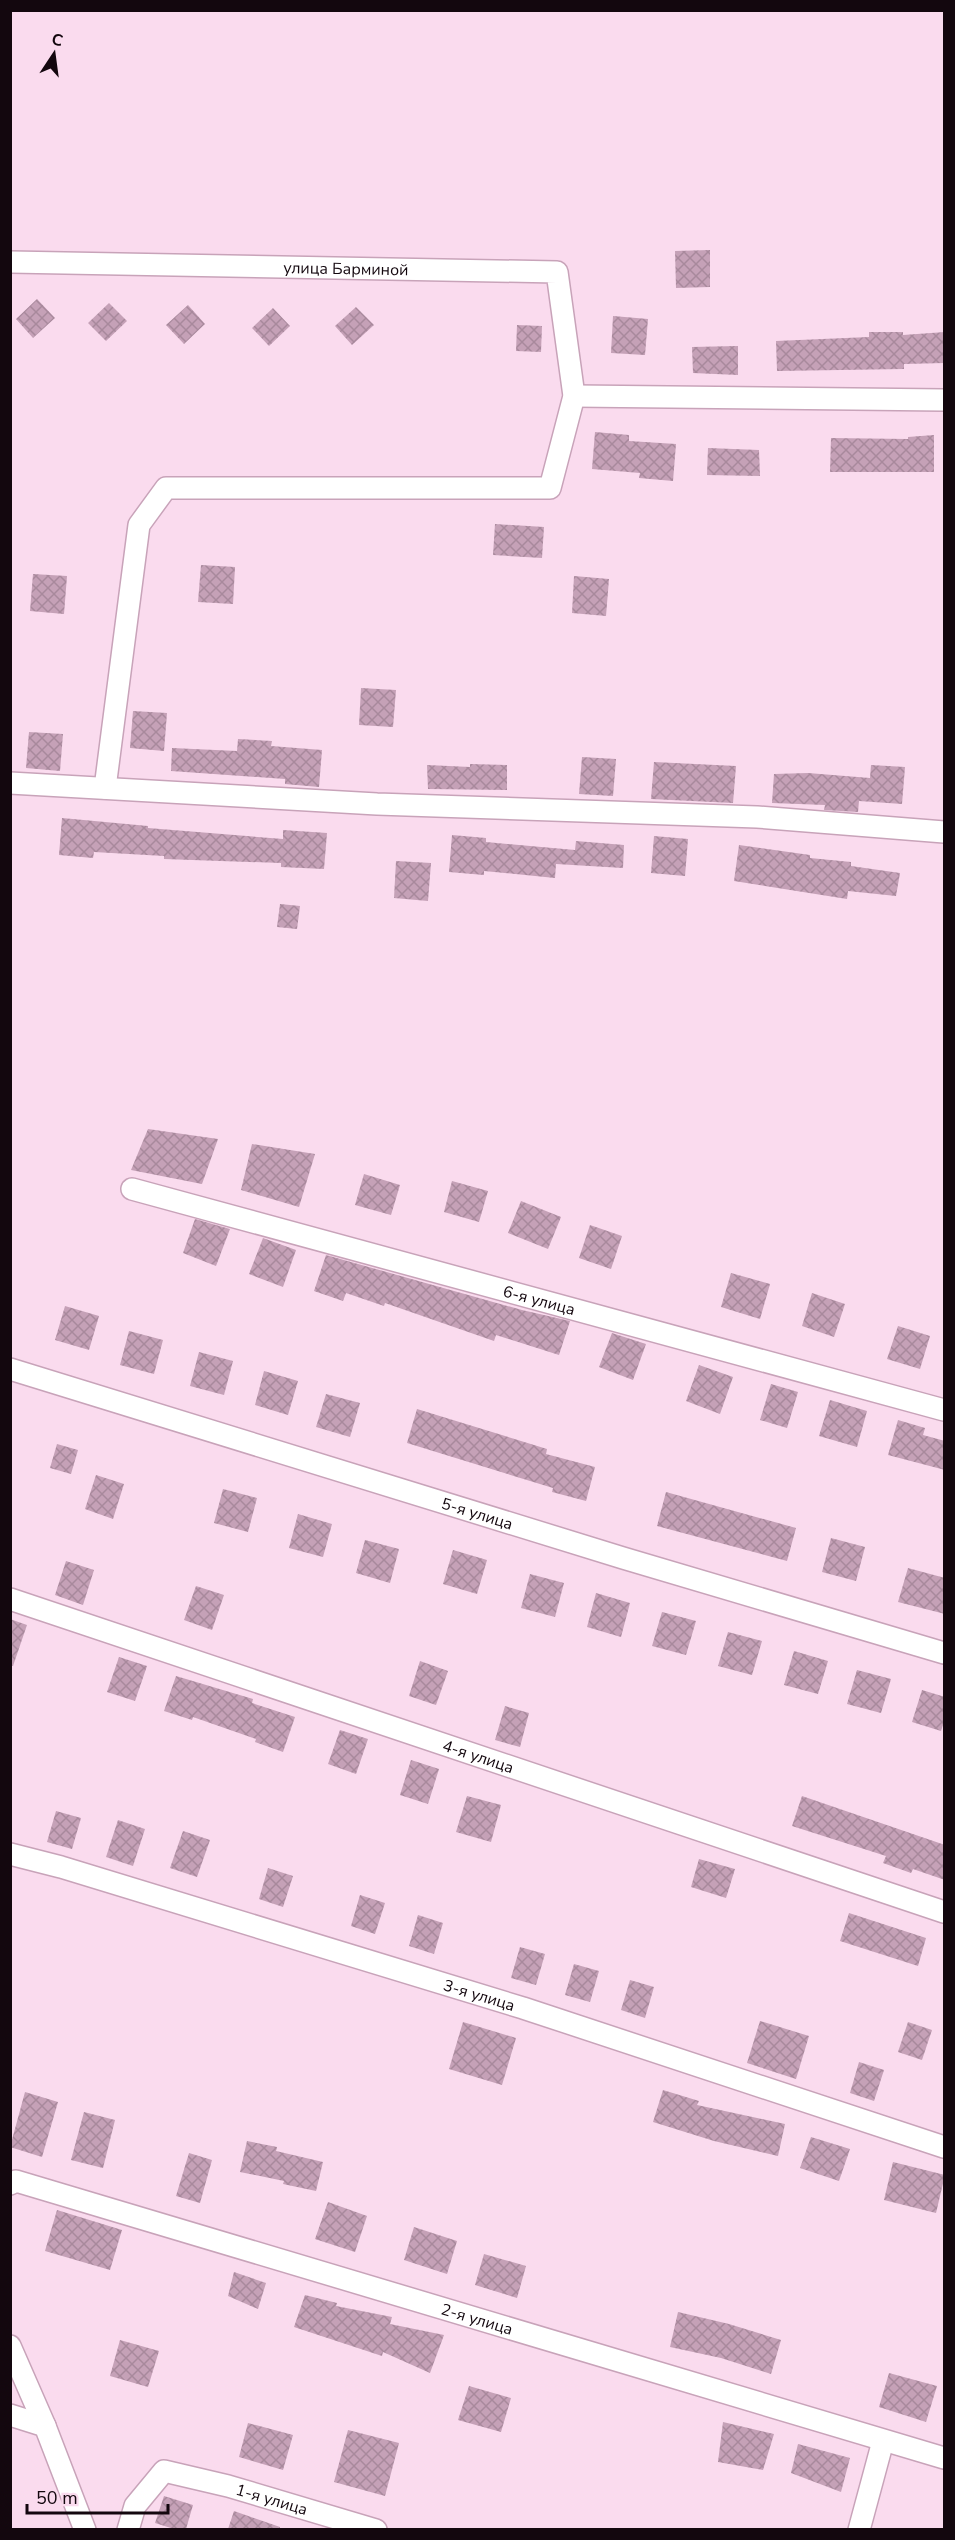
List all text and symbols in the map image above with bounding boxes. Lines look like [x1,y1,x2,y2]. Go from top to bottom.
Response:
north arrow [24,24,84,84]
text: С [49,28,65,52]
street label: улица Барминой [283,257,409,281]
street label: 6-я улица [500,1280,577,1321]
street label: 5-я улица [438,1493,516,1535]
street label: 4-я улица [440,1735,517,1779]
street label: 3-я улица [441,1974,518,2017]
street label: 2-я улица [438,2299,515,2341]
scale bar [27,2477,168,2515]
street label: 1-я улица [233,2479,310,2521]
text: 50 m [36,2486,78,2510]

